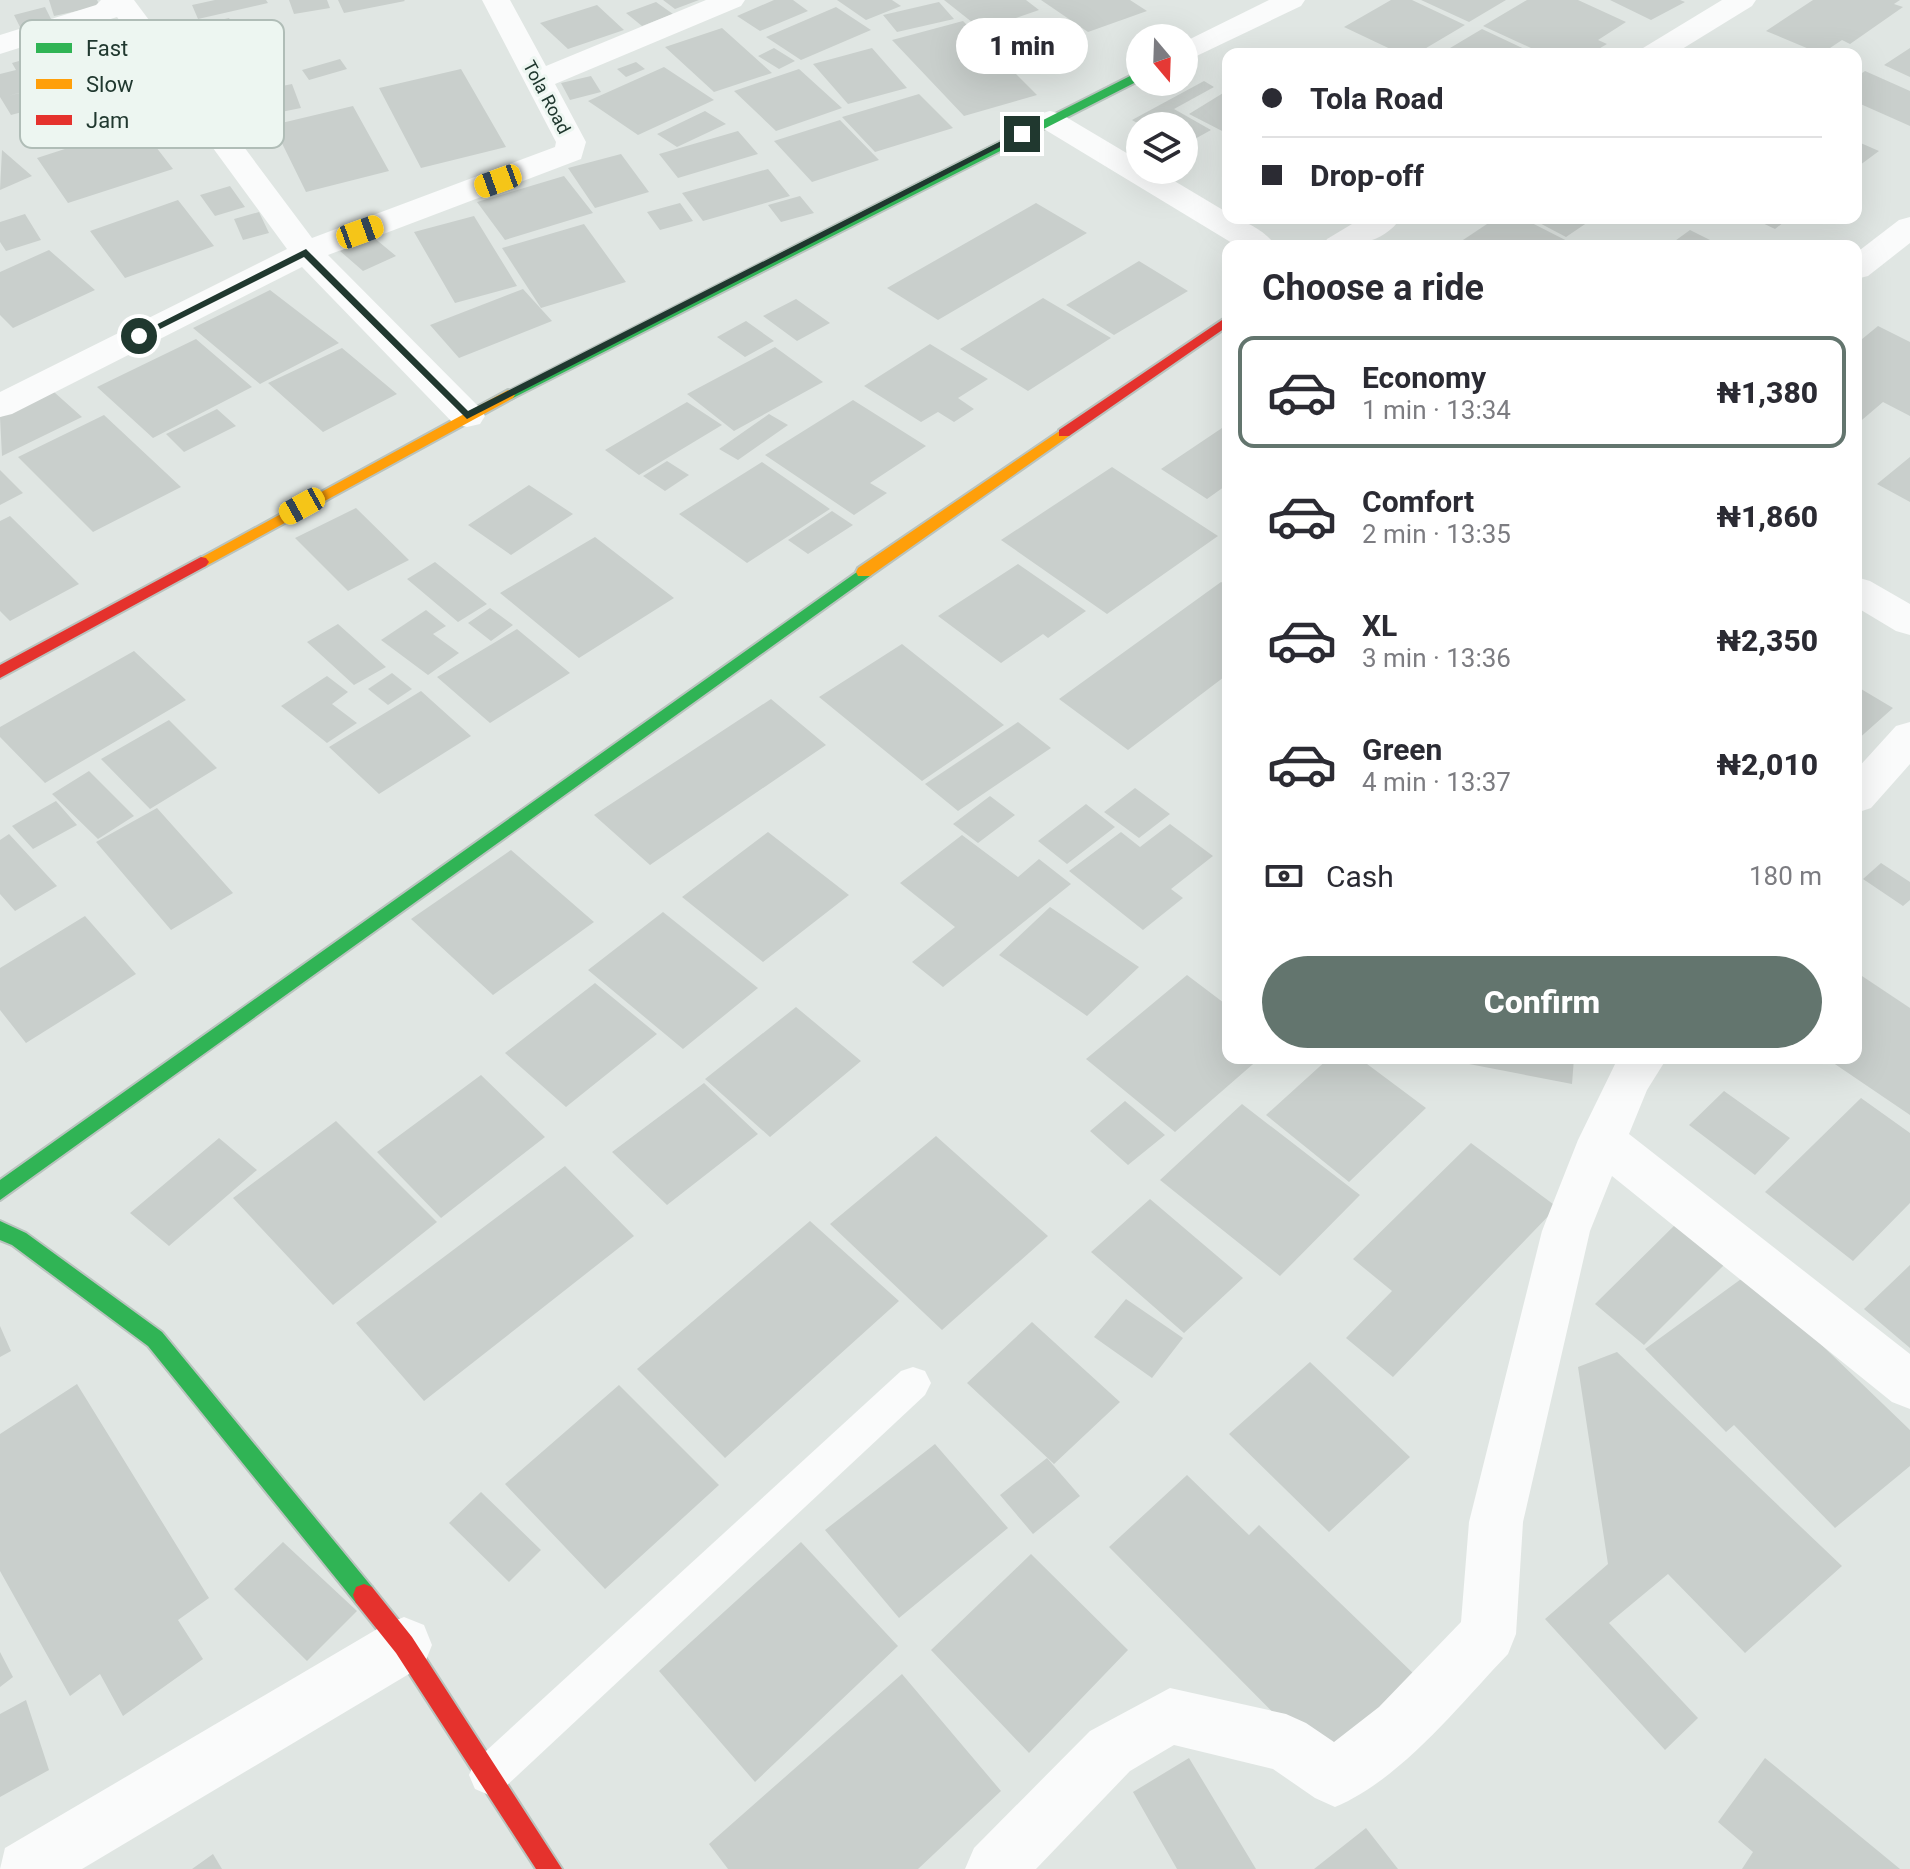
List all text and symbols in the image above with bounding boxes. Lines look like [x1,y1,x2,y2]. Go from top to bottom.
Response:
callout: 1 min [956,18,1088,74]
legend [20,20,284,148]
north arrow [1126,24,1198,96]
map controls [1126,24,1198,184]
text: 1 min [989,31,1055,61]
text: Fast [86,36,128,61]
street label: Tola Road [519,57,575,137]
text: Slow [86,72,134,97]
text: Tola Road [1310,81,1444,116]
text: Jam [86,108,129,133]
button: layers [1126,112,1198,184]
route end [1004,116,1040,152]
text: Drop-off [1310,158,1424,193]
car [471,162,525,200]
car [333,213,387,251]
text: Choose a ride [1262,267,1484,309]
route start [121,318,157,354]
icon: car [1266,356,1338,428]
text: Economy [1362,360,1486,395]
text: ₦1,380 [1717,375,1818,410]
text: 1 min · 13:34 [1362,395,1511,425]
icon: car [1266,480,1338,552]
car [275,484,329,528]
text: Comfort [1362,484,1474,519]
text: ₦1,860 [1717,499,1818,534]
text: 2 min · 13:35 [1362,519,1511,549]
icon: car [1266,604,1338,676]
text: XL [1362,608,1397,643]
text: ₦2,350 [1717,623,1818,658]
text: 3 min · 13:36 [1362,643,1511,673]
icon: car [1266,728,1338,800]
text: Green [1362,732,1442,767]
text: ₦2,010 [1717,747,1818,782]
text: 4 min · 13:37 [1362,767,1511,797]
icon: cash [1262,854,1306,898]
text: Cash [1326,859,1394,894]
text: 180 m [1749,861,1822,891]
button: Confirm [1262,956,1822,1048]

